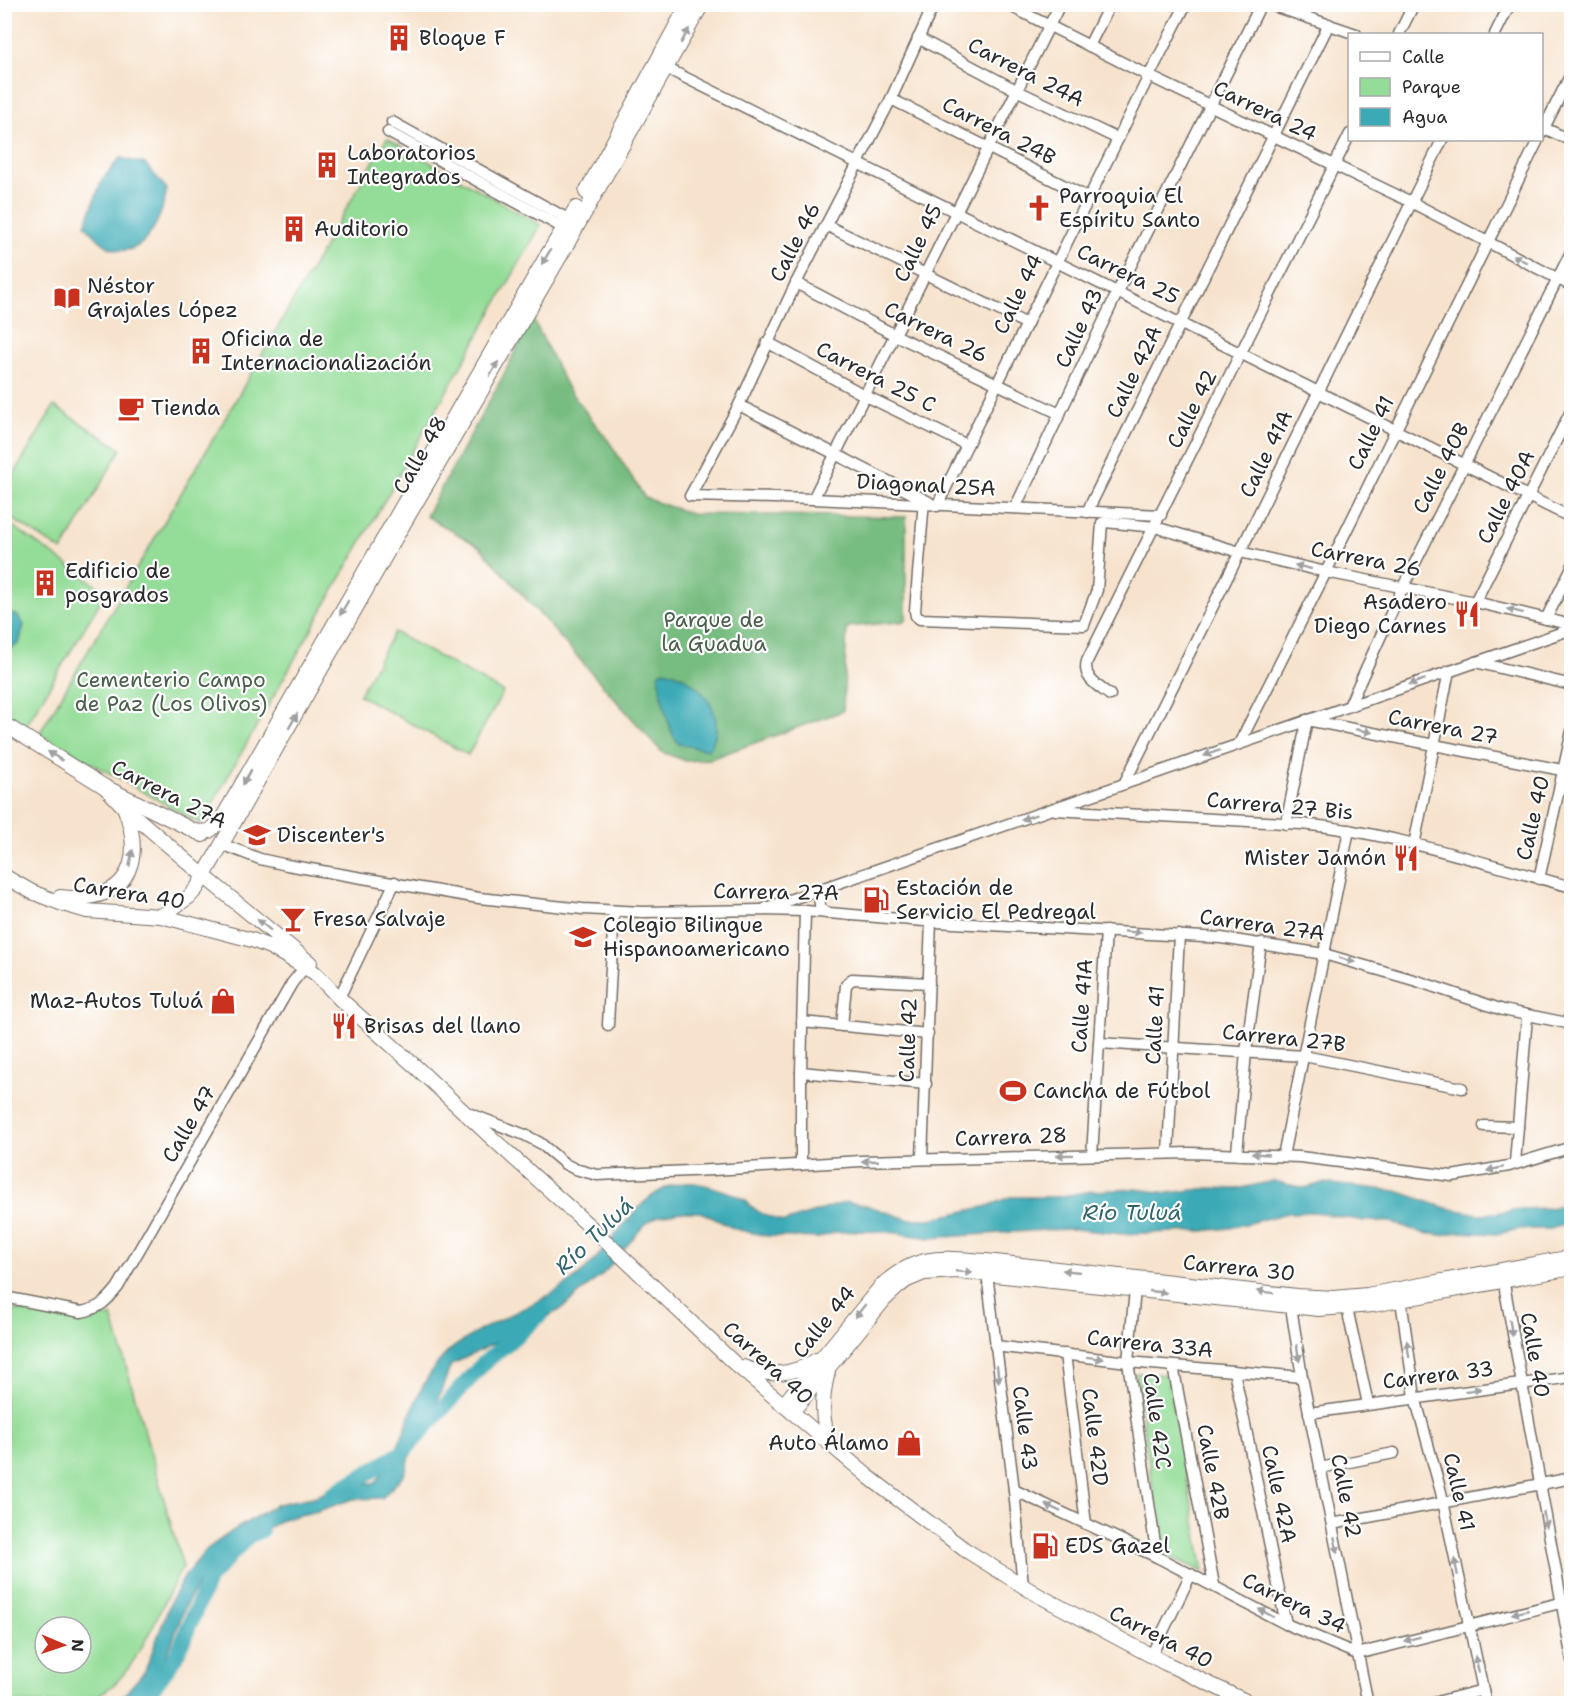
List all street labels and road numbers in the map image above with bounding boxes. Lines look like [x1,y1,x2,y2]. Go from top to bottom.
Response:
street label: Carrera 24A [963,31,1089,113]
street label: Carrera 24 [1209,74,1321,148]
street label: Carrera 24B [937,90,1061,172]
street label: Calle 46 [763,197,827,287]
street label: Calle 45 [887,199,949,287]
street label: Carrera 25 [1072,237,1184,311]
street label: Calle 44 [987,249,1049,339]
street label: Calle 43 [1048,284,1110,372]
street label: Carrera 26 [879,295,993,369]
street label: Calle 42A [1100,321,1168,423]
street label: Carrera 25 C [811,335,941,419]
street label: Calle 42 [1160,365,1224,453]
street label: Calle 41 [1341,391,1401,475]
street label: Calle 41A [1233,406,1299,502]
street label: Calle 48 [386,411,454,499]
street label: Calle 40B [1406,418,1476,518]
street label: Calle 40A [1470,445,1542,549]
street label: Diagonal 25A [856,467,996,503]
street label: Carrera 26 [1308,535,1424,583]
street label: Carrera 27 [1386,703,1500,751]
street label: Carrera 27A [107,753,231,835]
street label: Calle 40 [1510,773,1556,863]
street label: Carrera 27 Bis [1205,786,1355,826]
street label: Carrera 40 [71,870,187,916]
street label: Carrera 27A [713,877,839,907]
street label: Carrera 27A [1198,902,1326,948]
street label: Calle 41A [1065,958,1099,1054]
street label: Calle 41 [1139,985,1171,1065]
street label: Calle 42 [893,997,923,1083]
street label: Carrera 27B [1221,1018,1347,1058]
street label: Calle 47 [156,1080,222,1168]
street label: Carrera 28 [954,1121,1068,1153]
street label: Carrera 30 [1182,1248,1296,1288]
street label: Calle 44 [786,1280,862,1364]
street label: Calle 40 [1514,1310,1556,1400]
street label: Carrera 40 [717,1315,819,1411]
street label: Carrera 33A [1086,1323,1214,1365]
street label: Carrera 33 [1381,1354,1495,1396]
street label: Calle 42C [1136,1371,1178,1471]
street label: Calle 43 [1006,1384,1044,1472]
street label: Calle 42D [1075,1386,1115,1488]
street label: Calle 42B [1190,1422,1236,1522]
street label: Calle 42A [1255,1442,1303,1546]
street label: Calle 41 [1436,1450,1482,1534]
street label: Calle 42 [1324,1452,1368,1540]
street label: Carrera 34 [1237,1566,1351,1640]
street label: Carrera 40 [1104,1599,1218,1675]

